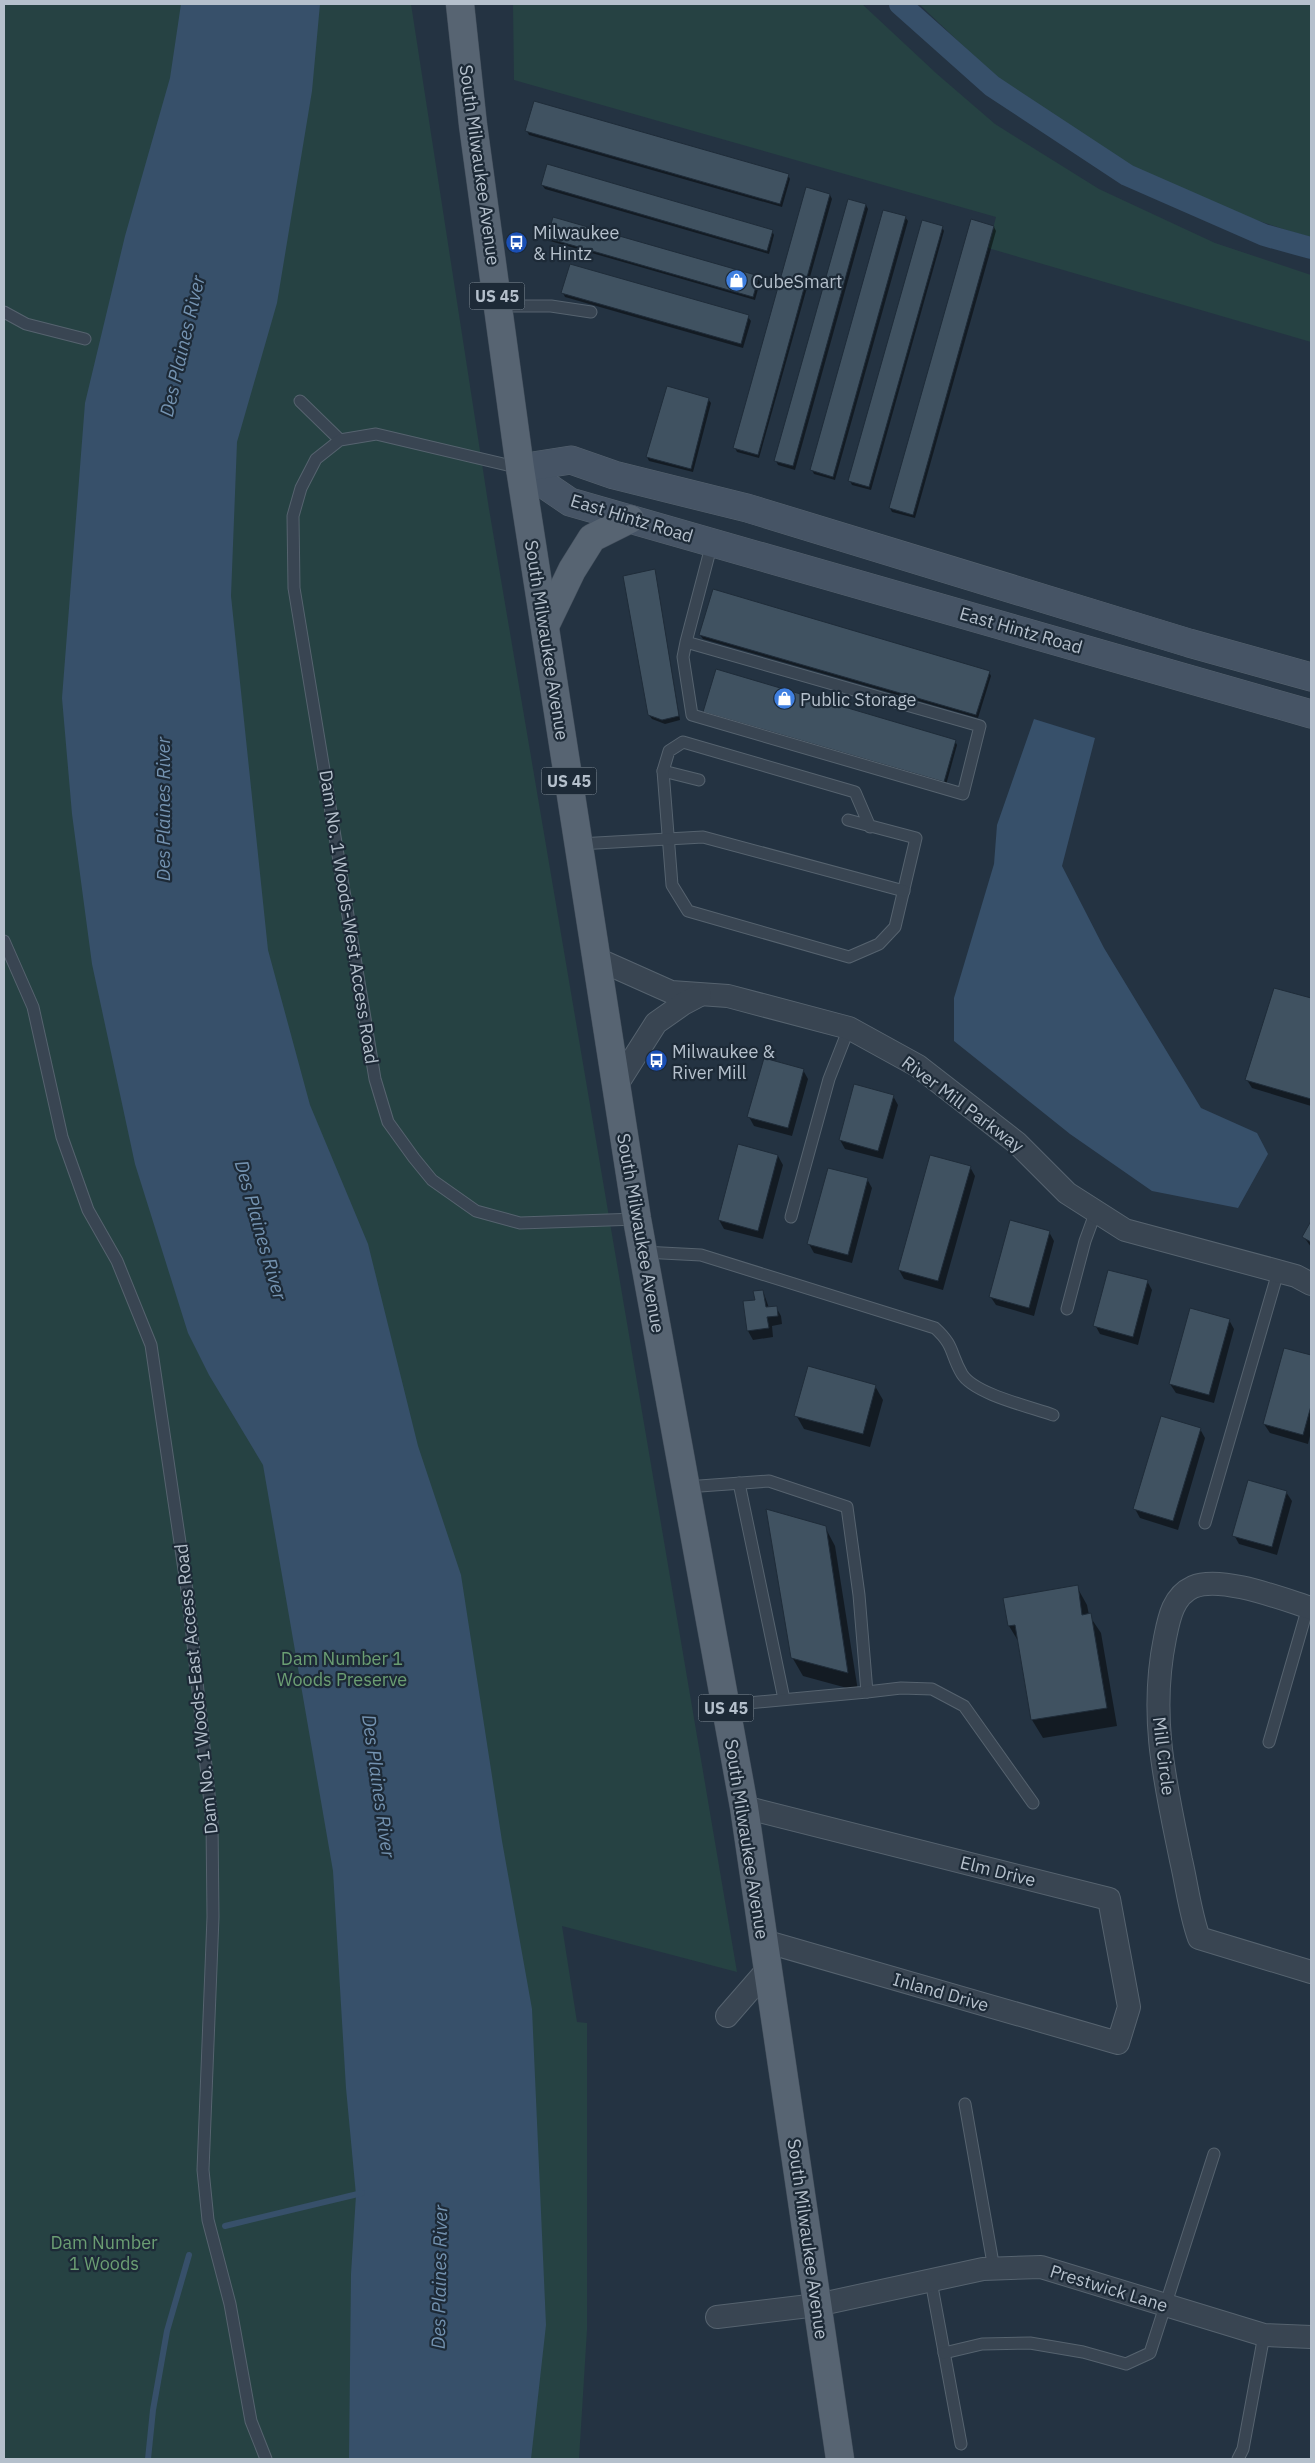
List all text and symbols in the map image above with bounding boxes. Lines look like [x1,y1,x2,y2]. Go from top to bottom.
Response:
street label: South Milwaukee Avenue [455,63,505,267]
place label: Milwaukee & Hintz [533,221,619,265]
bus stop icon: Milwaukee & Hintz [505,230,529,254]
shop icon: CubeSmart [724,269,748,293]
place label: CubeSmart [752,270,842,293]
water label: Des Plaines River [154,272,210,419]
road number: US 45 [470,282,524,310]
street label: East Hintz Road [568,488,696,548]
street label: South Milwaukee Avenue [520,538,574,742]
street label: East Hintz Road [957,601,1085,659]
shop icon: Public Storage [772,687,796,711]
place label: Public Storage [800,688,917,711]
water label: Des Plaines River [151,736,175,881]
street label: Dam No. 1 Woods-West Access Road [314,768,384,1066]
road number: US 45 [542,768,596,794]
place label: Milwaukee & River Mill [672,1040,776,1084]
bus stop icon: Milwaukee & River Mill [644,1049,668,1073]
street label: River Mill Parkway [897,1051,1029,1157]
street label: South Milwaukee Avenue [612,1131,670,1335]
water label: Des Plaines River [230,1157,293,1304]
street label: Dam No. 1 Woods-East Access Road [169,1543,223,1835]
park label: Dam Number 1 Woods Preserve [277,1647,407,1691]
road number: US 45 [698,1695,754,1722]
water label: Des Plaines River [357,1713,401,1860]
street label: Mill Circle [1148,1715,1180,1797]
street label: South Milwaukee Avenue [720,1737,774,1941]
street label: Elm Drive [958,1851,1038,1892]
street label: Inland Drive [890,1967,992,2017]
street label: South Milwaukee Avenue [783,2137,833,2341]
water label: Des Plaines River [426,2204,452,2349]
park label: Dam Number 1 Woods [50,2231,158,2275]
street label: Prestwick Lane [1047,2259,1171,2317]

